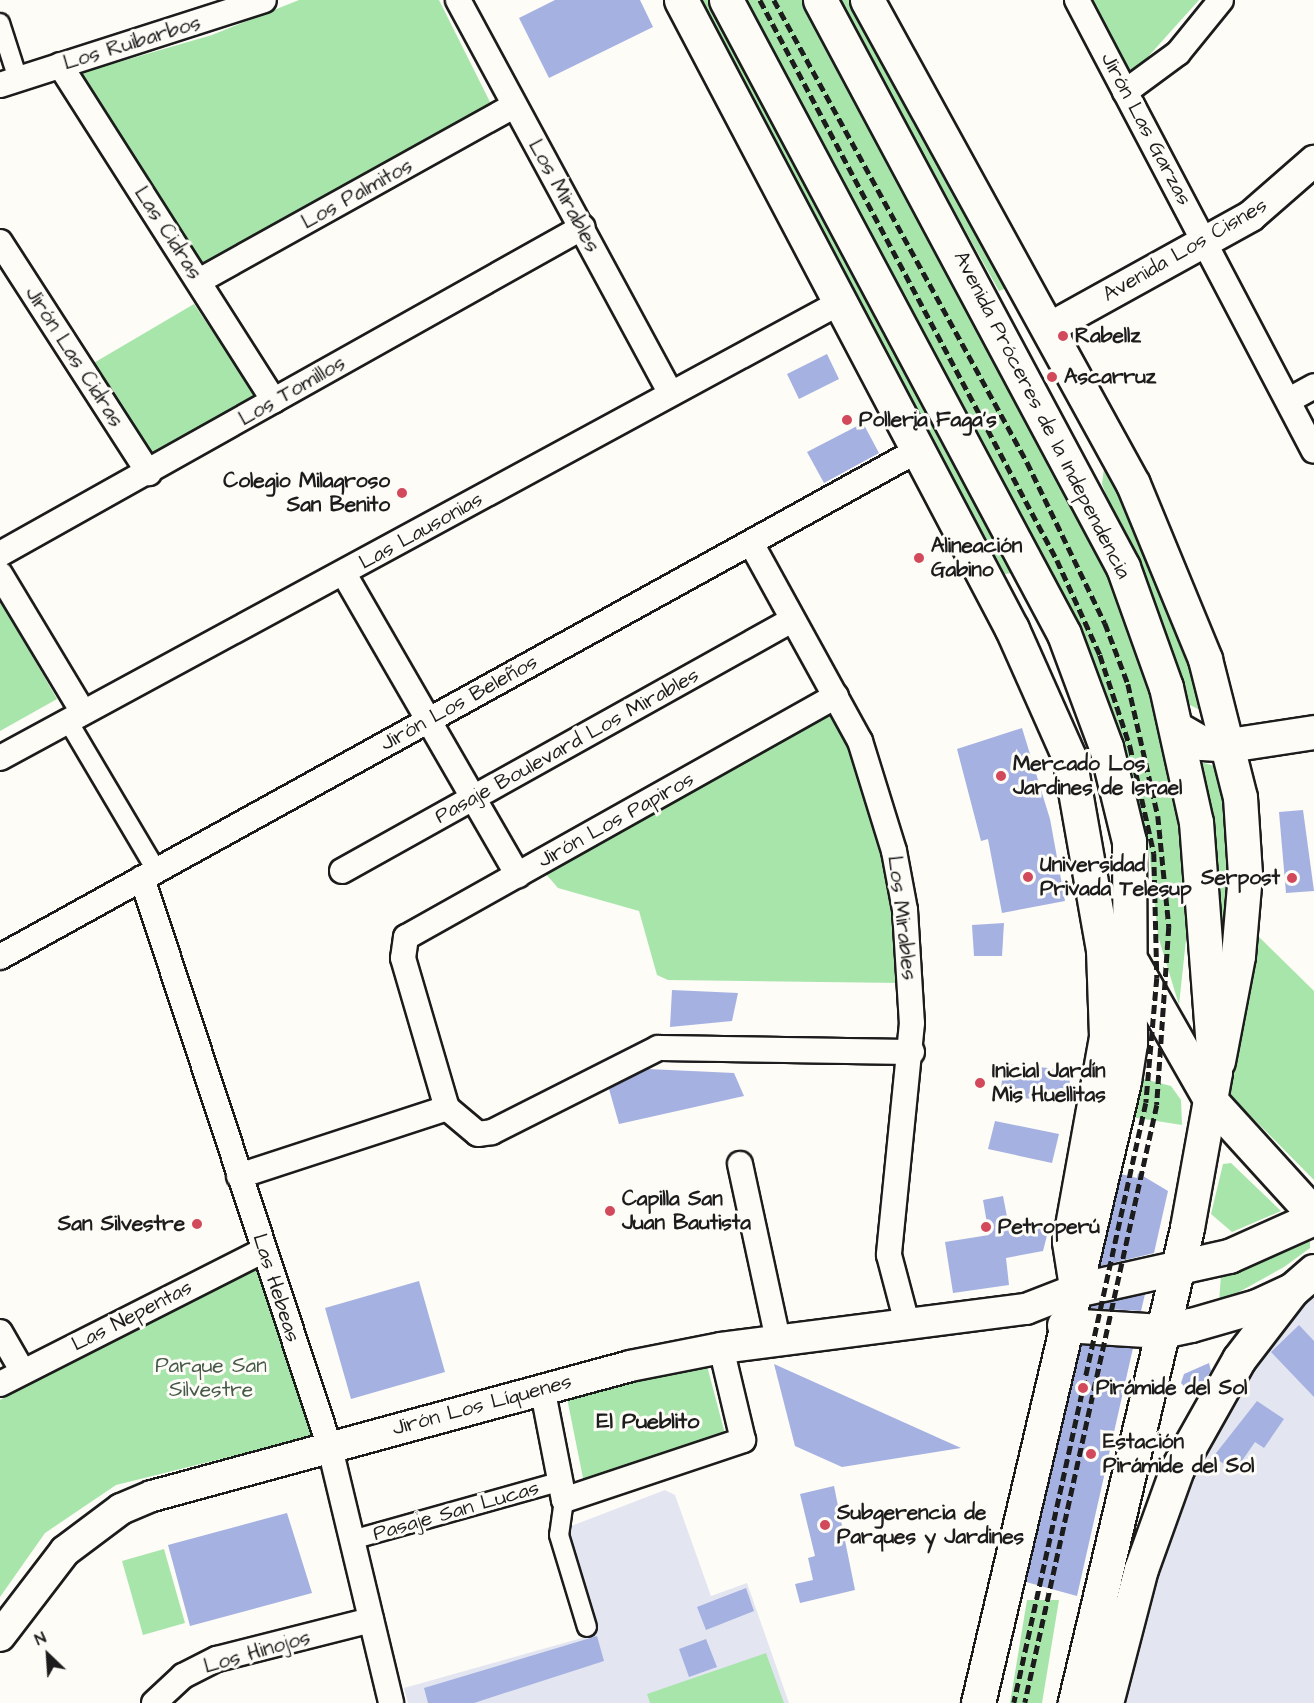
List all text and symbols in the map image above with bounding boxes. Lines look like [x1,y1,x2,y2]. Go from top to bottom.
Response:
street label: Los Ruibarbos [60,10,204,76]
street label: Jirón Las Garzas [1095,48,1197,210]
street label: Los Mirables [523,135,605,257]
street label: Los Palmitos [297,153,417,235]
street label: Las Cidras [129,182,207,284]
street label: Avenida Los Cisnes [1098,193,1272,307]
street label: Avenida Próceres de la Independencia [948,247,1136,583]
street label: Jirón Las Cidras [19,282,129,432]
place label: Rabellz [1075,323,1141,349]
marker: Rabellz [1056,329,1070,343]
street label: Los Tomillos [234,350,350,432]
place label: Ascarruz [1064,364,1156,390]
marker: Ascarruz [1045,370,1059,384]
place label: Pollerįa Faga's [859,407,997,433]
marker: Pollerįa Faga's [840,413,854,427]
place label: Colegio Milagroso San Benito [223,468,390,518]
marker: Colegio Milagroso San Benito [395,486,409,500]
street label: Las Lausonias [355,487,487,575]
place label: Alineación Gabino [931,533,1022,583]
marker: Alineación Gabino [912,551,926,565]
street label: Jirón Los Beleños [376,649,542,757]
street label: Pasaje Boulevard Los Mirables [430,663,704,829]
place label: Mercado Los Jardines de Israel [1013,751,1182,801]
street label: Jirón Los Papiros [533,767,699,873]
marker: Mercado Los Jardines de Israel [994,769,1008,783]
place label: Universidad Privada Telesup [1040,852,1192,902]
street label: Los Mirables [882,854,922,982]
place label: Serpost [1201,865,1280,891]
marker: Universidad Privada Telesup [1021,870,1035,884]
marker: Serpost [1285,871,1299,885]
place label: Inicial Jardín Mis Huellitas [992,1058,1106,1108]
marker: Inicial Jardín Mis Huellitas [973,1076,987,1090]
place label: Capilla San Juan Bautista [622,1186,751,1236]
marker: Capilla San Juan Bautista [603,1204,617,1218]
place label: San Silvestre [58,1211,185,1237]
place label: Petroperú [998,1214,1100,1240]
marker: San Silvestre [190,1217,204,1231]
marker: Petroperú [979,1220,993,1234]
street label: Las Hebeas [247,1231,305,1345]
street label: Las Nepentas [67,1275,197,1357]
park label: Parque San Silvestre [155,1353,267,1403]
street label: Jirón Los Líquenes [389,1369,575,1441]
place label: Pirámide del Sol [1096,1375,1247,1401]
marker: Pirámide del Sol [1074,1379,1092,1397]
district label: El Pueblito [597,1409,699,1435]
place label: Estación Pirámide del Sol [1103,1429,1254,1479]
marker: Estación Pirámide del Sol [1084,1447,1098,1461]
street label: Pasaje San Lucas [370,1475,542,1547]
place label: Subgerencia de Parques y Jardines [837,1500,1024,1550]
marker: Subgerencia de Parques y Jardines [818,1518,832,1532]
north arrow [18,1625,78,1685]
street label: Los Hinojos [201,1625,313,1679]
text: N [31,1627,50,1651]

